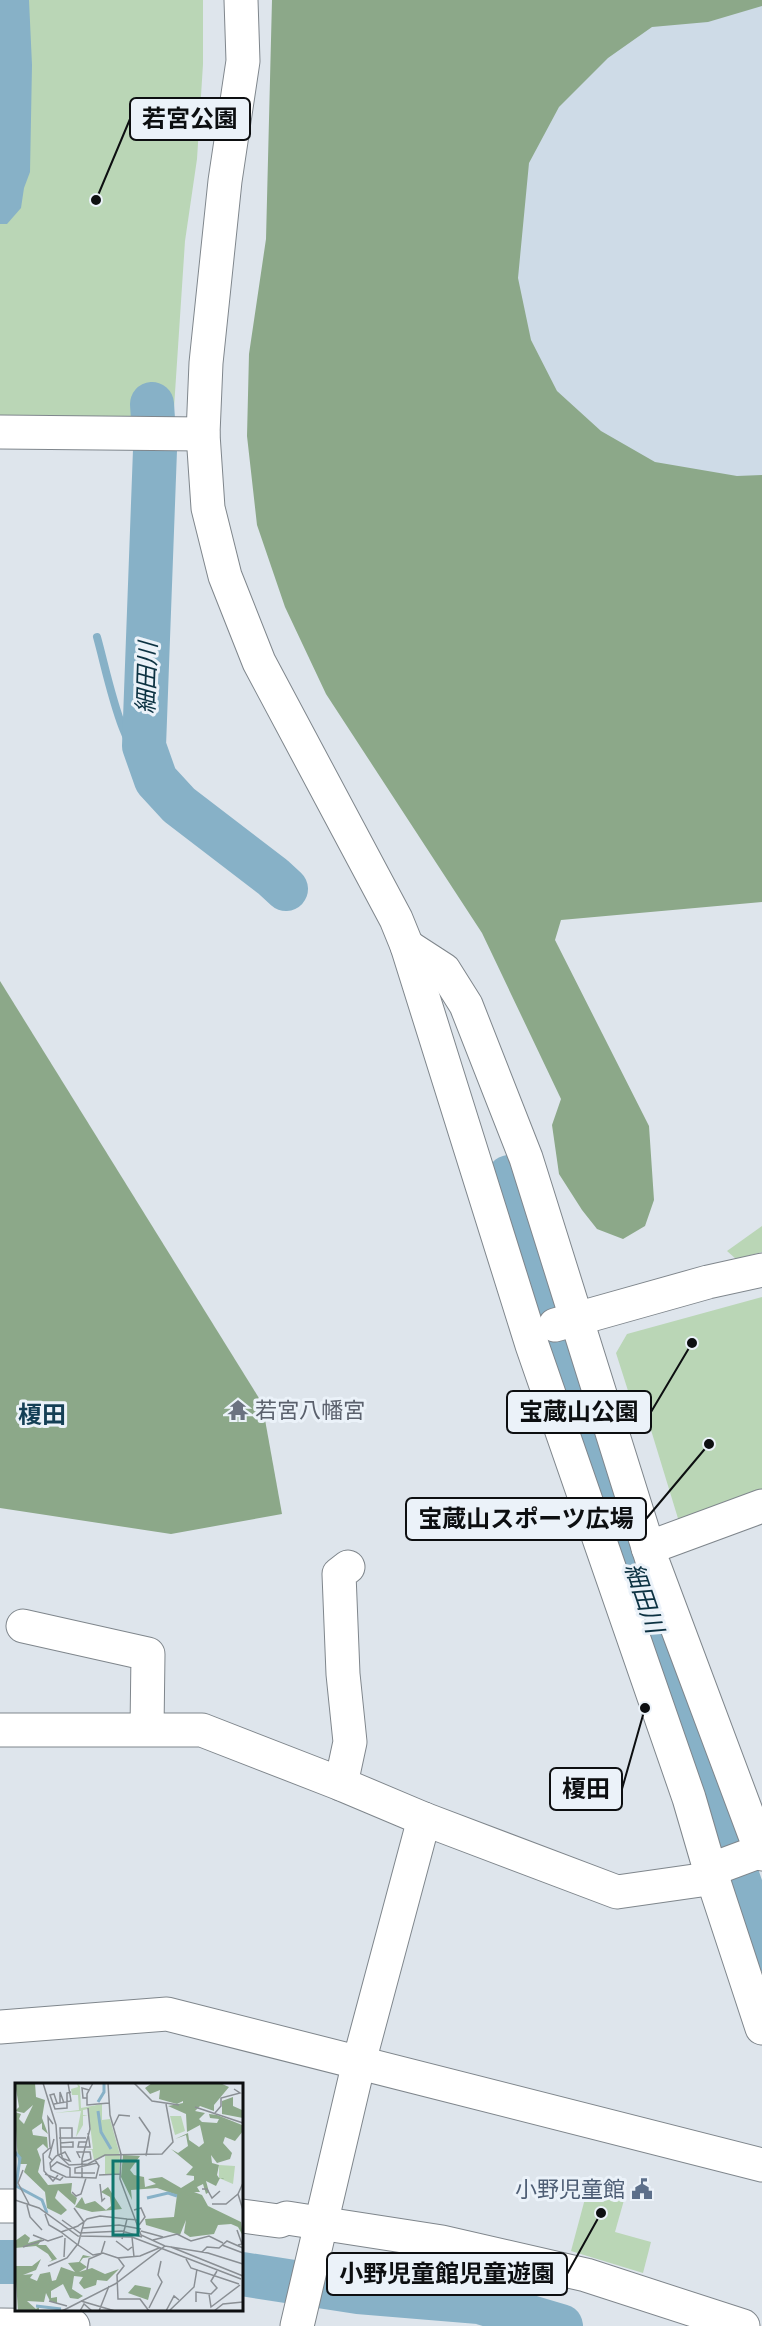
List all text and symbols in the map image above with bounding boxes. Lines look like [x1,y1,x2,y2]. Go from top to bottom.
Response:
callout: 若宮公園 [130,98,250,140]
text: 若宮公園 [142,103,238,134]
water label: 細田川 [130,638,163,715]
callout: 宝蔵山公園 [507,1391,651,1433]
place label: 若宮八幡宮 [255,1396,365,1424]
text: 宝蔵山公園 [519,1396,639,1427]
temple icon: 若宮八幡宮 [226,1398,250,1422]
district label: 榎田 [18,1399,66,1430]
callout: 宝蔵山スポーツ広場 [406,1498,646,1540]
text: 宝蔵山スポーツ広場 [418,1503,634,1534]
water label: 細田川 [618,1559,672,1640]
callout: 榎田 [550,1768,622,1810]
text: 榎田 [562,1773,610,1804]
inset map [15,2083,243,2311]
place label: 小野児童館 [515,2175,625,2203]
public building icon: 小野児童館 [630,2177,654,2201]
callout: 小野児童館児童遊園 [327,2253,567,2295]
text: 小野児童館児童遊園 [339,2258,555,2289]

